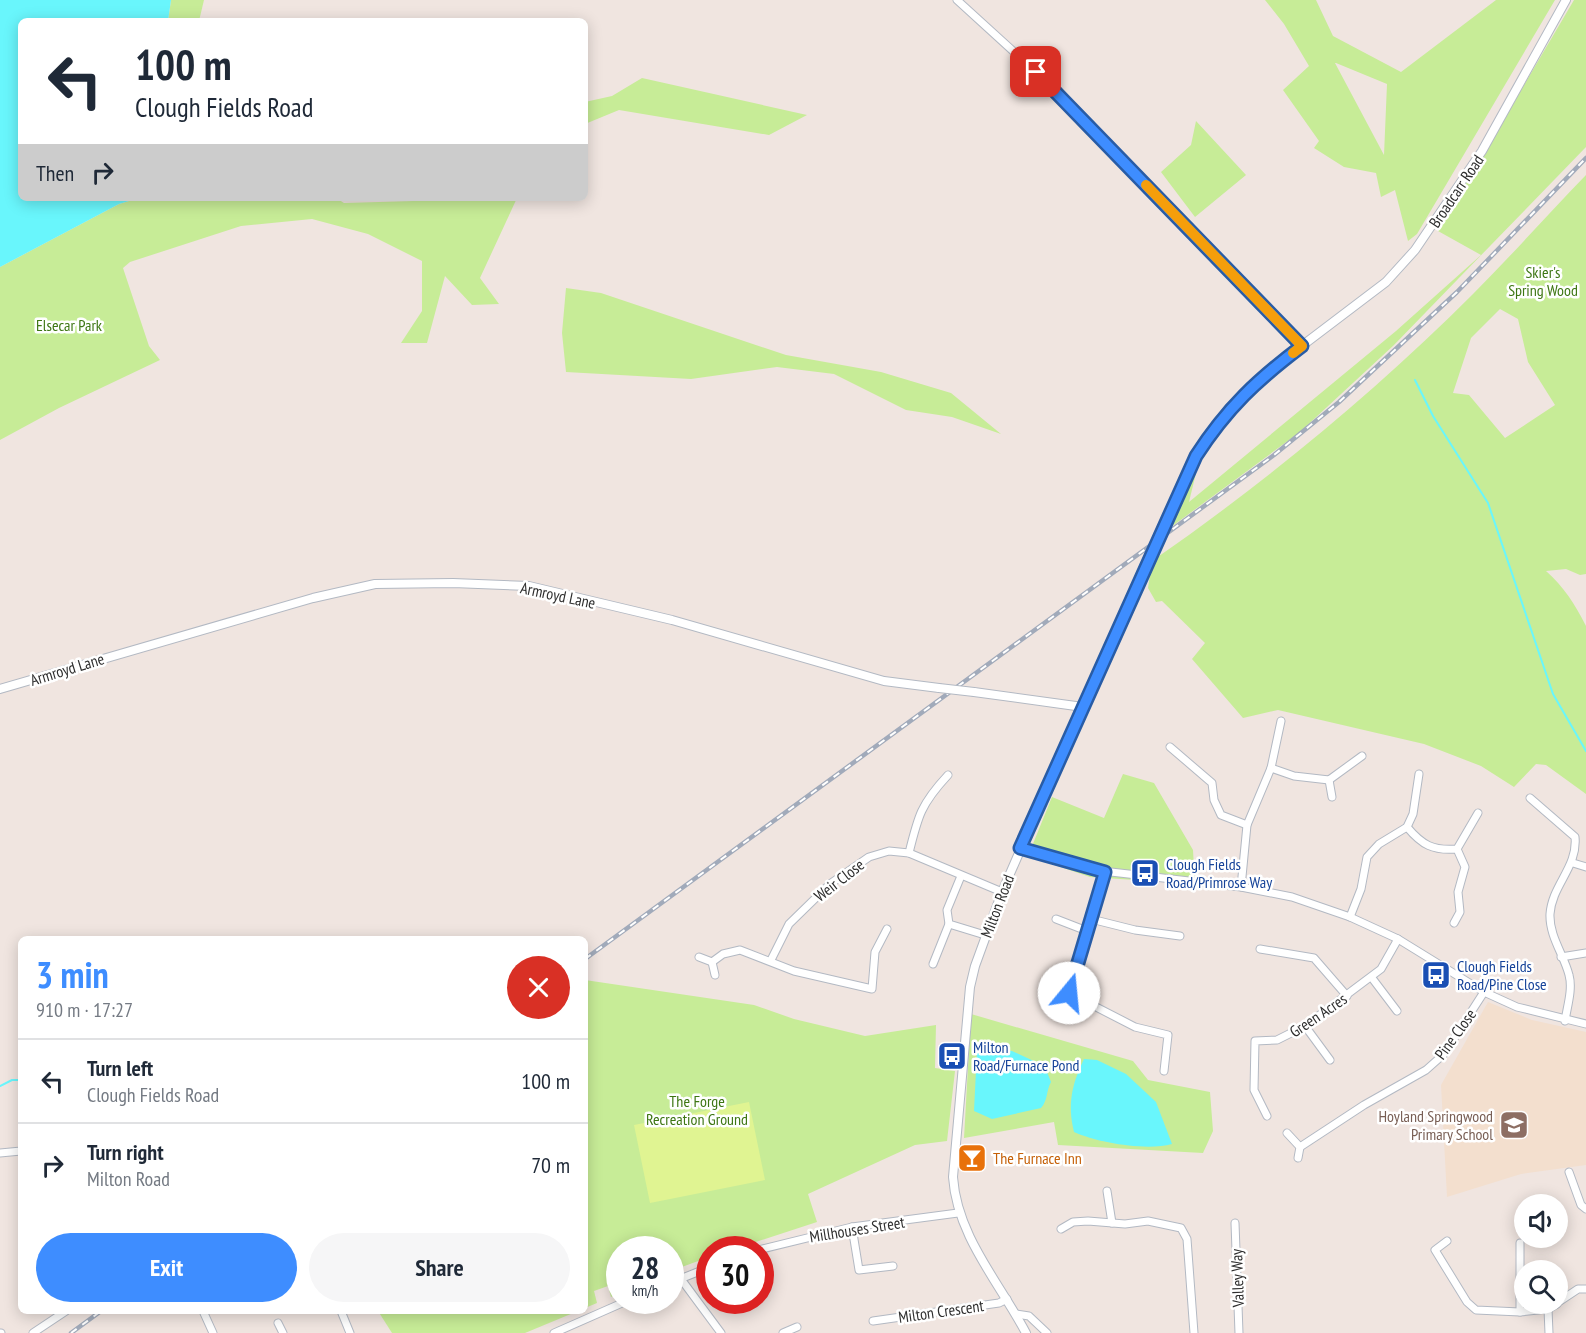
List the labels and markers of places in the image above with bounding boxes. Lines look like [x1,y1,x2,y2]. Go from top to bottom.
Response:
pin [1010,46,1061,97]
place label: Clough Fields Road/Primrose Way [1166,854,1272,892]
bus stop icon: Clough Fields Road/Primrose Way [1129,857,1161,889]
place label: Clough Fields Road/Pine Close [1457,956,1547,994]
bus stop icon: Clough Fields Road/Pine Close [1420,959,1452,991]
place label: Milton Road/Furnace Pond [973,1037,1079,1075]
bus stop icon: Milton Road/Furnace Pond [936,1040,968,1072]
place label: Hoyland Springwood Primary School [1379,1106,1493,1144]
school or university icon: Hoyland Springwood Primary School [1498,1109,1530,1141]
bar icon: The Furnace Inn [956,1142,988,1174]
place label: The Furnace Inn [993,1148,1082,1168]

